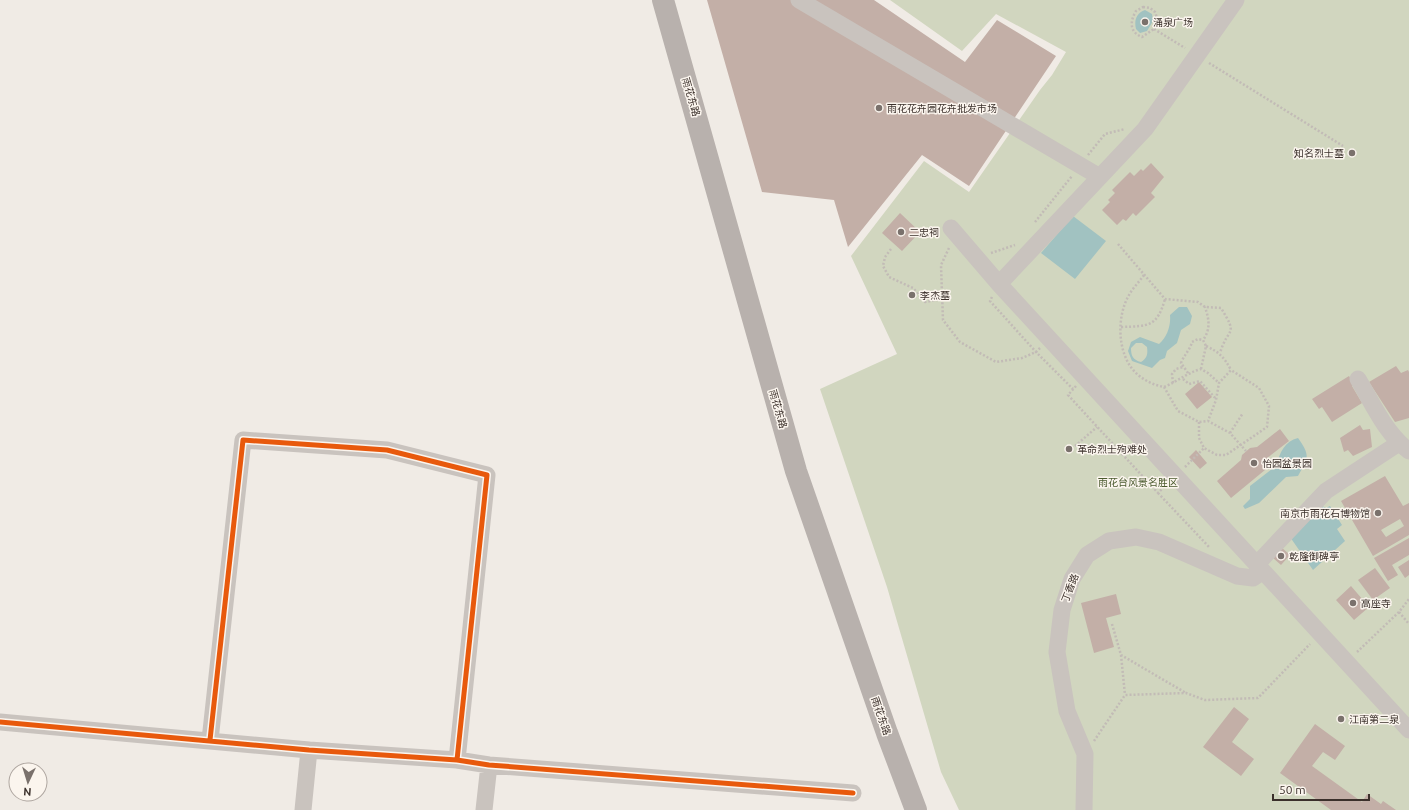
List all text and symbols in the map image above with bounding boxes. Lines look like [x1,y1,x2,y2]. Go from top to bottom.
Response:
marker: 涌泉广场 [1140,17,1150,27]
place label: 涌泉广场 [1153,17,1193,28]
street label: 雨花东路 [680,76,702,118]
marker: 雨花花卉园花卉批发市场 [874,103,884,113]
place label: 雨花花卉园花卉批发市场 [887,103,997,114]
place label: 知名烈士墓 [1294,148,1344,159]
marker: 知名烈士墓 [1347,148,1357,158]
marker: 二忠祠 [896,227,906,237]
place label: 二忠祠 [909,227,939,238]
marker: 李杰墓 [907,290,917,300]
place label: 李杰墓 [920,290,950,301]
street label: 雨花东路 [767,388,789,430]
marker: 革命烈士殉难处 [1064,444,1074,454]
place label: 革命烈士殉难处 [1077,444,1147,455]
marker: 怡园盆景园 [1249,458,1259,468]
place label: 怡园盆景园 [1262,458,1312,469]
park label: 雨花台风景名胜区 [1098,477,1178,488]
place label: 南京市雨花石博物馆 [1280,508,1370,519]
marker: 南京市雨花石博物馆 [1373,508,1383,518]
marker: 乾隆御碑亭 [1276,551,1286,561]
place label: 乾隆御碑亭 [1289,551,1339,562]
street label: 丁香路 [1059,572,1081,604]
marker: 高座寺 [1348,598,1358,608]
place label: 高座寺 [1361,598,1391,609]
street label: 雨花东路 [869,695,893,737]
marker: 江南第二泉 [1336,714,1346,724]
place label: 江南第二泉 [1349,714,1400,725]
north arrow [8,762,48,802]
scale bar [1273,776,1369,802]
text: 50 m [1279,783,1306,796]
text: N [23,786,32,798]

